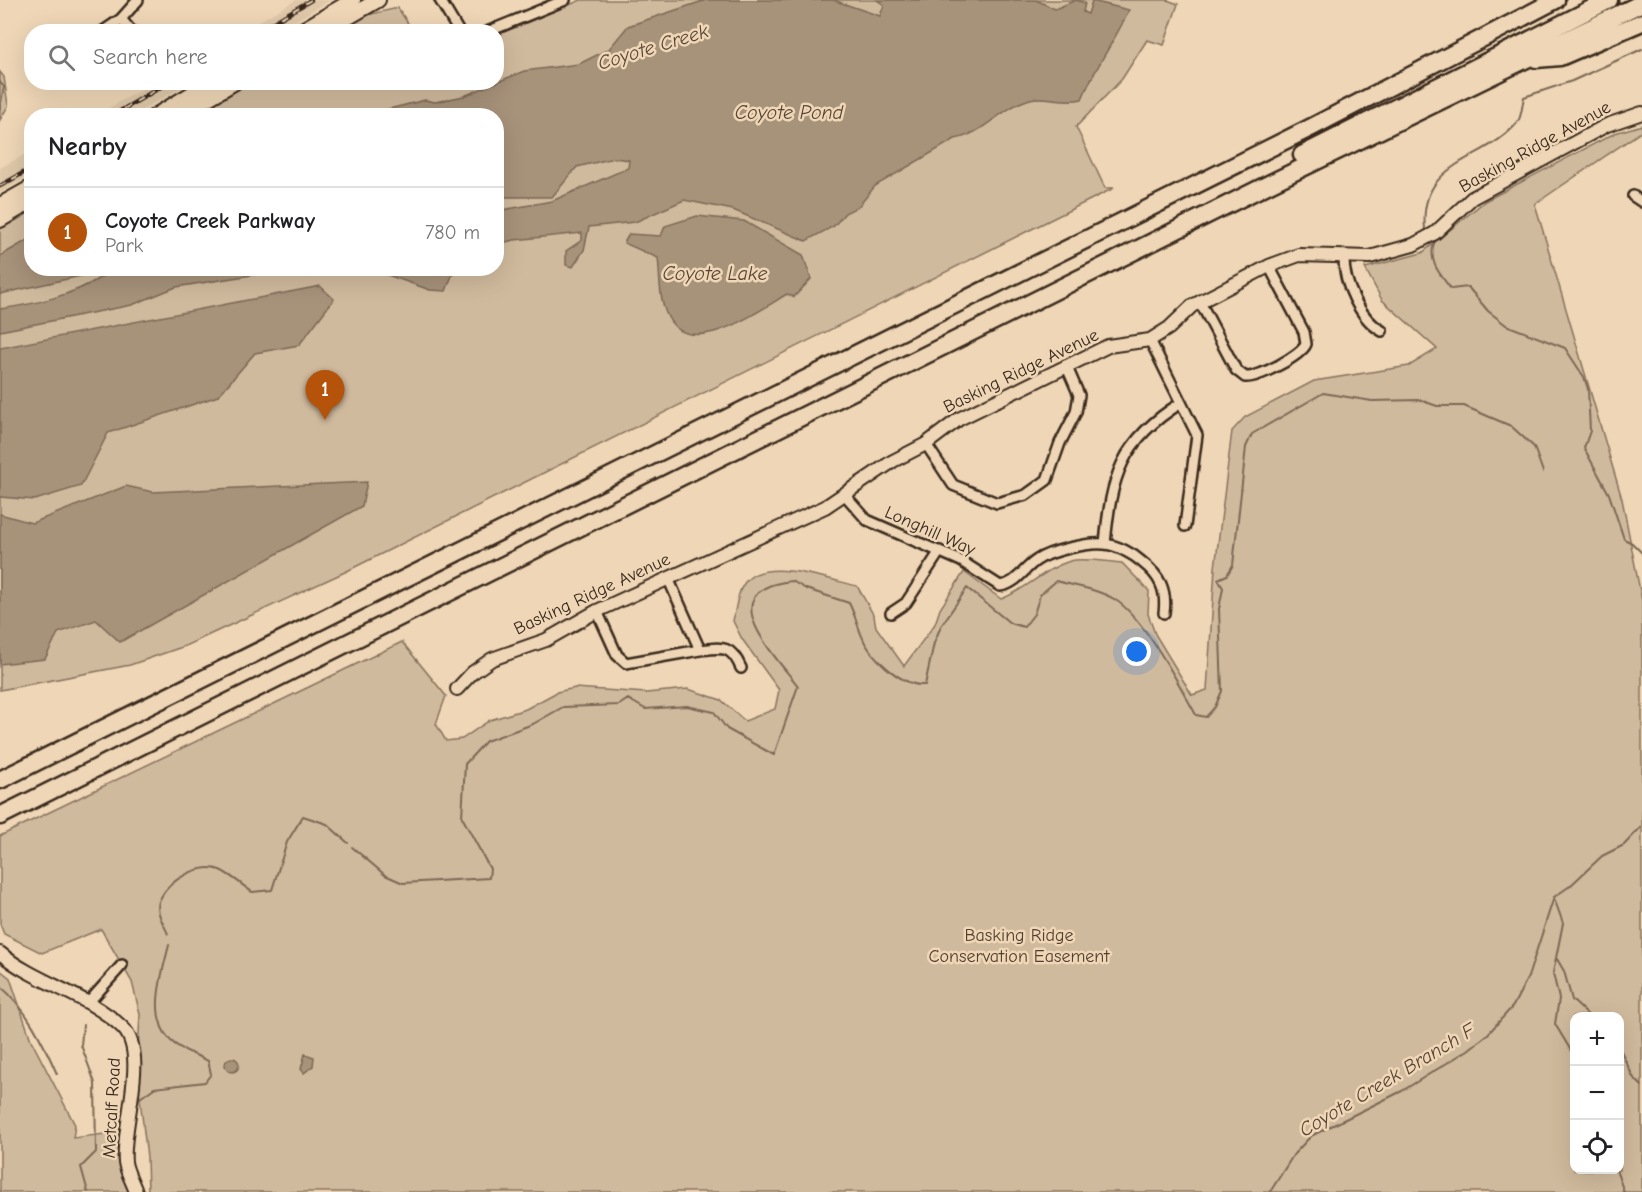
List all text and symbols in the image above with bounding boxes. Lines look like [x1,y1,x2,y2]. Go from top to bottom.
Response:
water label: Coyote Creek [595,19,711,75]
search box [24,24,504,90]
icon: search [45,41,78,74]
text: Search here [93,44,208,70]
street label: Basking Ridge Avenue [1456,97,1614,197]
water label: Coyote Pond [735,101,845,124]
text: Nearby [48,132,127,162]
text: Coyote Creek Parkway [105,208,315,234]
text: 1 [64,221,71,244]
text: 780 m [425,221,480,244]
text: Park [105,234,143,257]
water label: Coyote Lake [663,262,767,285]
street label: Basking Ridge Avenue [940,324,1102,418]
pin: 1 [306,370,344,420]
street label: Longhill Way [881,502,979,561]
street label: Basking Ridge Avenue [511,549,673,639]
your location [1122,637,1151,666]
park label: Basking Ridge Conservation Easement [929,925,1110,967]
map controls [1570,1012,1624,1174]
button: + [1570,1012,1624,1066]
water label: Coyote Creek Branch F [1295,1017,1481,1142]
street label: Metcalf Road [99,1057,125,1159]
button: − [1570,1066,1624,1120]
button: locate [1570,1120,1624,1174]

